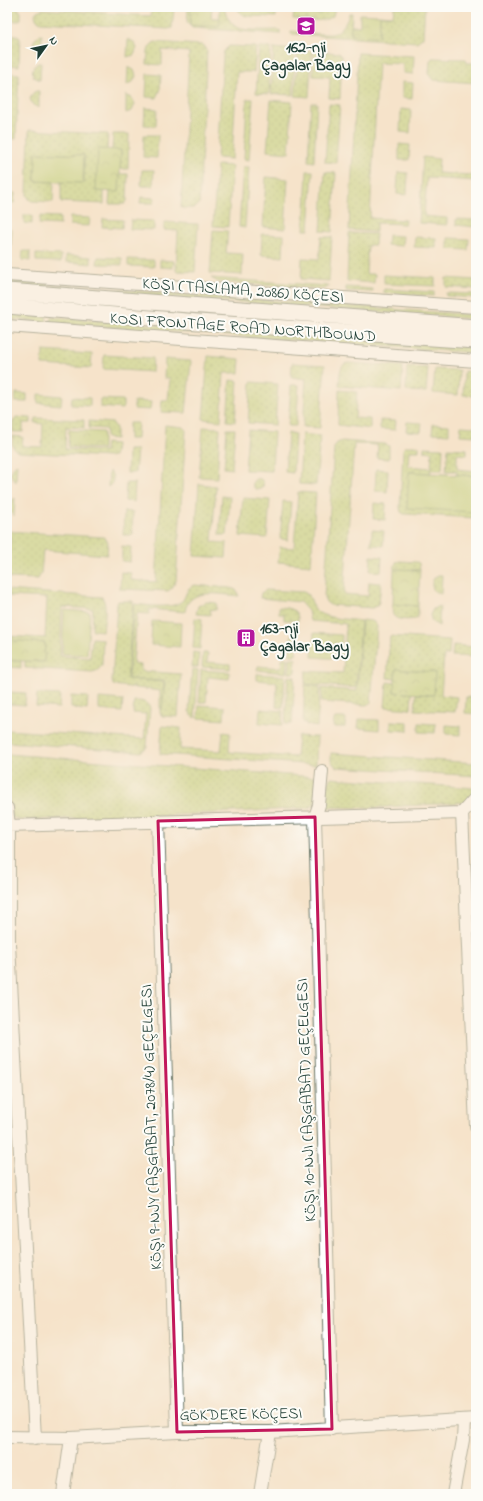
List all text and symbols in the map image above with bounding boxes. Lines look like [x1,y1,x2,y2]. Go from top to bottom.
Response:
school or university icon: 162-nji Çagalar Bagy [295,15,317,37]
north arrow [26,26,66,66]
text: N [45,34,62,49]
place label: 162-nji Çagalar Bagy [261,36,351,79]
street label: KÖŞI (TASLAMA, 2086) KÖÇESI [142,272,344,310]
street label: KOSI FRONTAGE ROAD NORTHBOUND [109,307,377,349]
place label: 163-nji Çagalar Bagy [260,617,349,660]
building icon: 163-nji Çagalar Bagy [235,627,257,649]
street label: KÖŞI 10-NJI (AŞGABAT) GEÇELGESI [291,978,323,1222]
street label: KÖŞI 9-NJY (AŞGABAT, 2078/4) GEÇELGESI [135,984,169,1270]
street label: GÖKDERE KÖÇESI [180,1402,302,1428]

